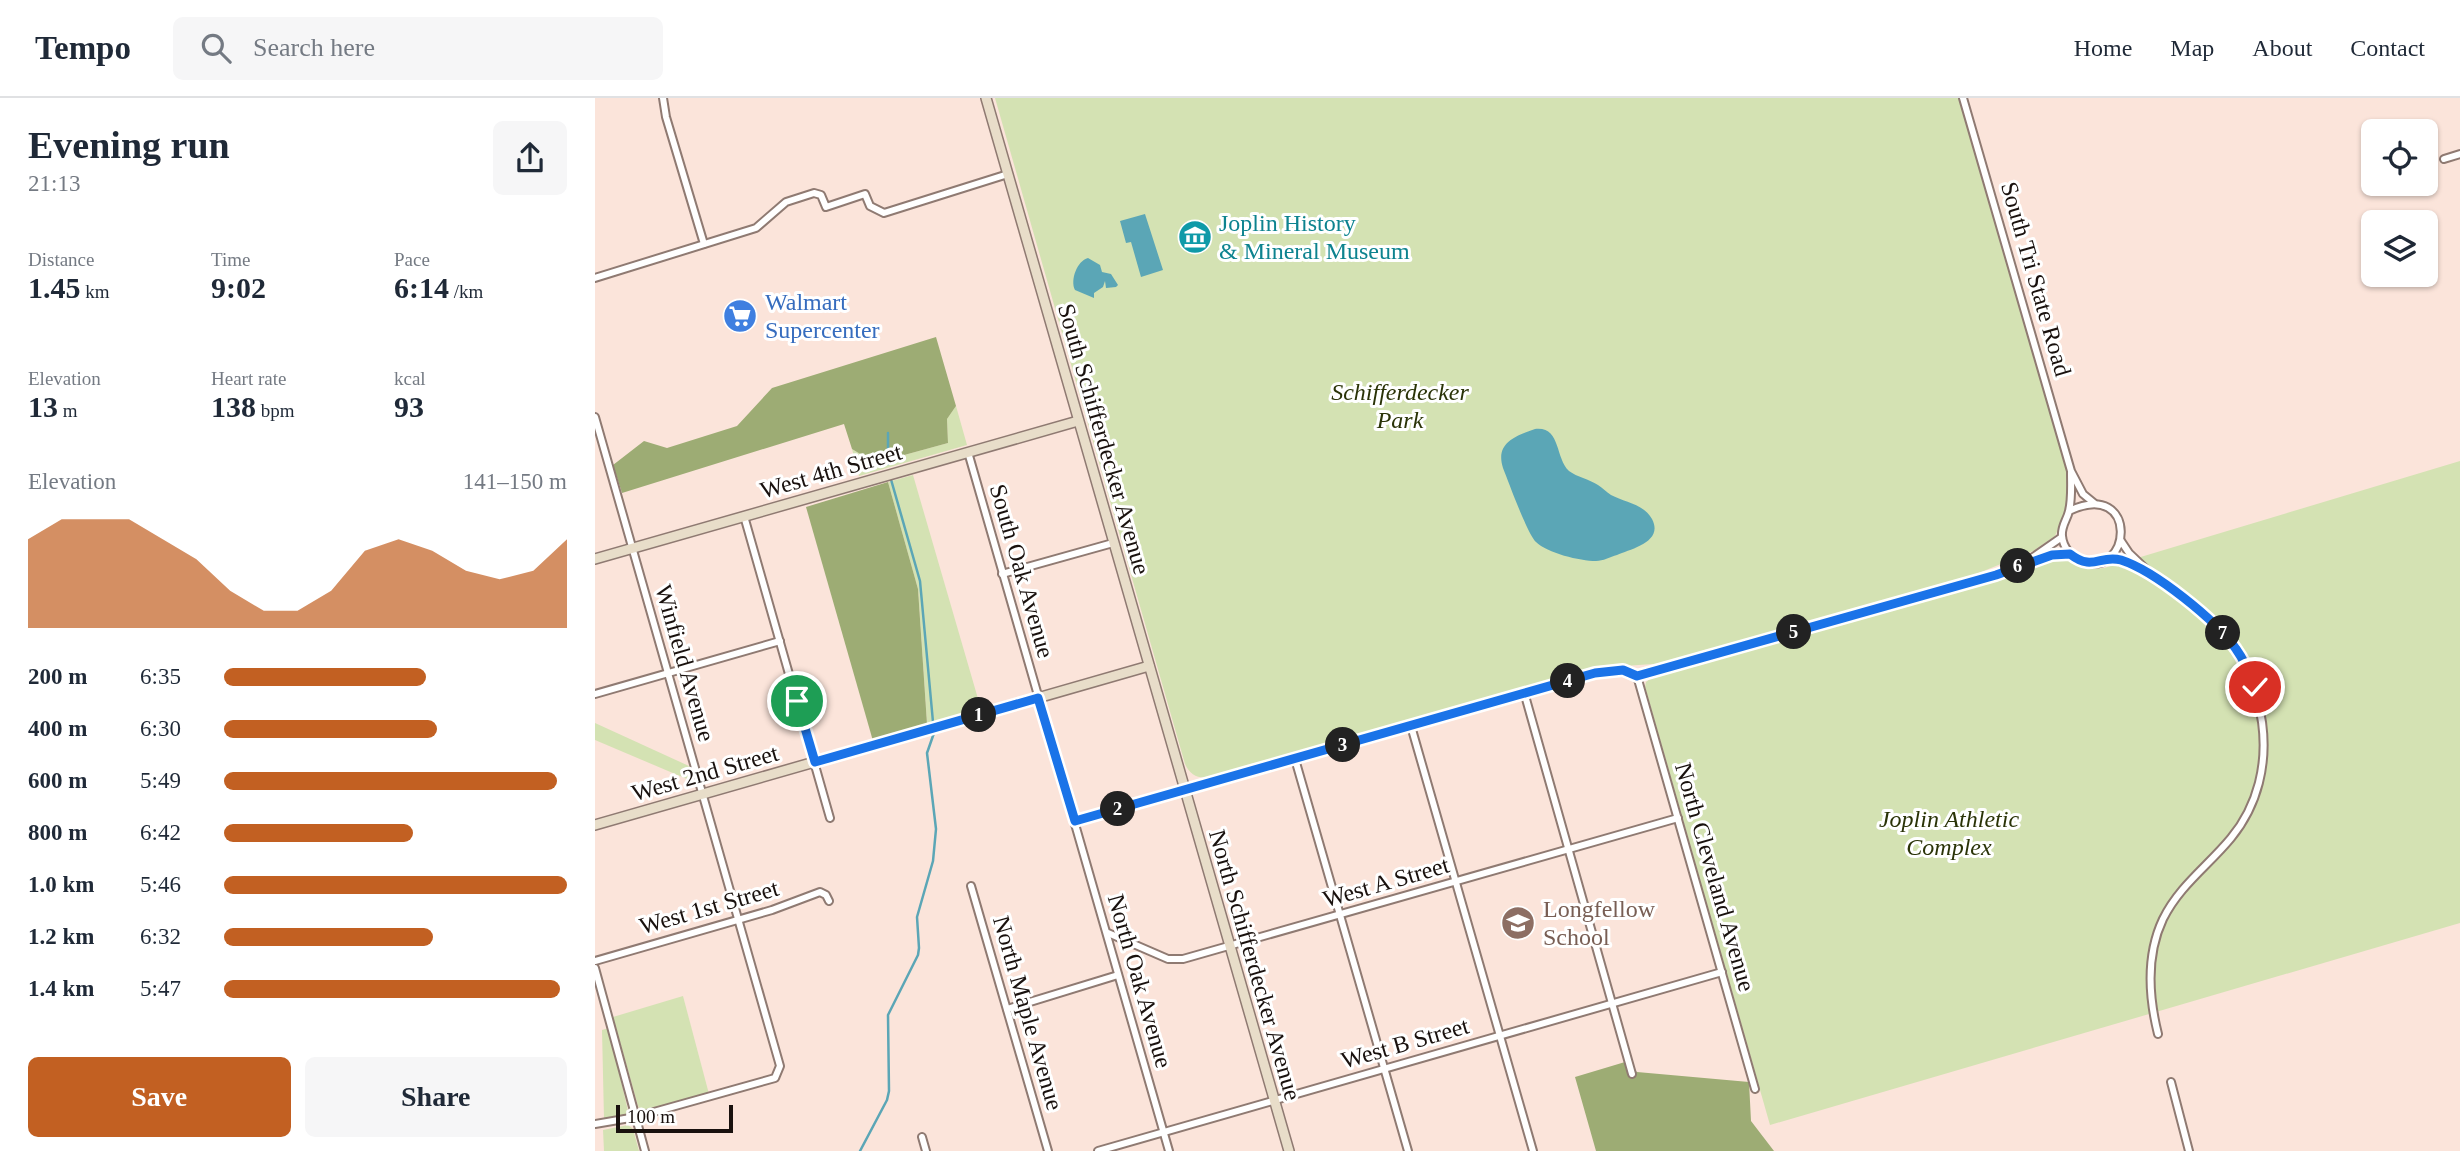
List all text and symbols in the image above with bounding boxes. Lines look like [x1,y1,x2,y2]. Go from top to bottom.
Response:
search box [173,17,663,80]
icon: search [197,29,235,67]
text: Tempo [35,30,131,66]
text: Search here [253,33,375,62]
text: Home [2074,35,2132,61]
text: Map [2170,35,2214,61]
text: About [2252,35,2312,61]
text: Contact [2350,35,2425,61]
map controls [2361,119,2438,287]
button: locate [2361,119,2438,196]
button: share [493,121,567,195]
text: Evening run [28,124,230,166]
text: 21:13 [28,171,80,196]
street label: South Tri State Road [1996,179,2076,379]
place label: Joplin History & Mineral Museum [1219,210,1410,264]
button: layers [2361,210,2438,287]
museum icon: Joplin History & Mineral Museum [1176,218,1214,256]
text: Distance [28,249,94,270]
text: Time [211,249,250,270]
text: Pace [394,249,430,270]
text: 1.45 [28,271,81,304]
text: 9:02 [211,271,266,304]
text: 6:14 [394,271,449,304]
text: km [81,281,110,302]
text: /km [449,281,483,302]
place label: Walmart Supercenter [765,289,880,343]
supermarket icon: Walmart Supercenter [721,297,759,335]
street label: South Schifferdecker Avenue [1053,301,1155,577]
text: Elevation [28,368,101,389]
text: Heart rate [211,368,286,389]
text: kcal [394,368,426,389]
park label: Schifferdecker Park [1331,379,1470,433]
text: 13 [28,390,58,423]
text: 138 [211,390,256,423]
text: 93 [394,390,424,423]
text: m [58,400,78,421]
text: bpm [256,400,295,421]
street label: West 4th Street [757,438,905,504]
text: Elevation [28,469,116,494]
text: 141–150 m [463,469,567,494]
street label: South Oak Avenue [985,481,1059,661]
pin: 6 [2001,548,2035,584]
text: 6 [2013,555,2022,576]
street label: Winfield Avenue [650,582,720,744]
pin: 5 [1777,614,1811,650]
pin: 7 [2205,616,2241,650]
text: 5 [1789,621,1798,642]
text: 7 [2218,622,2227,643]
pin [2225,657,2285,717]
text: 200 m [28,664,87,689]
text: 6:35 [140,664,181,689]
pin: 4 [1551,664,1585,698]
icon: check [2236,668,2274,706]
text: 4 [1563,670,1572,691]
pin [767,671,827,731]
icon: arrive [778,682,816,720]
pin: 1 [961,698,997,732]
text: 1 [974,704,983,725]
text: 400 m [28,716,87,741]
text: 6:30 [140,716,181,741]
pin: 3 [1325,728,1361,762]
text: 3 [1338,734,1347,755]
street label: West 2nd Street [629,740,782,806]
street label: North Cleveland Avenue [1670,760,1760,994]
text: 600 m [28,768,87,793]
text: 5:49 [140,768,181,793]
pin: 2 [1100,792,1135,826]
text: 2 [1113,798,1122,819]
park label: Joplin Athletic Complex [1879,806,2019,860]
text: 800 m [28,820,87,845]
text: 6:42 [140,820,181,845]
street label: North Schifferdecker Avenue [1204,827,1306,1103]
street label: West A Street [1320,851,1452,912]
text: 1.0 km [28,872,94,897]
text: 5:46 [140,872,181,897]
street label: West 1st Street [636,875,782,939]
street label: North Oak Avenue [1103,891,1177,1071]
place label: Longfellow School [1543,896,1656,950]
school or university icon: Longfellow School [1499,904,1537,942]
street label: North Maple Avenue [988,913,1068,1113]
text: 1.2 km [28,924,94,949]
text: 6:32 [140,924,181,949]
text: 1.4 km [28,976,94,1001]
text: 5:47 [140,976,181,1001]
street label: West B Street [1338,1012,1472,1074]
button: Save [28,1057,291,1137]
button: Share [305,1057,567,1137]
scale bar [616,1102,733,1134]
text: 100 m [627,1106,675,1127]

